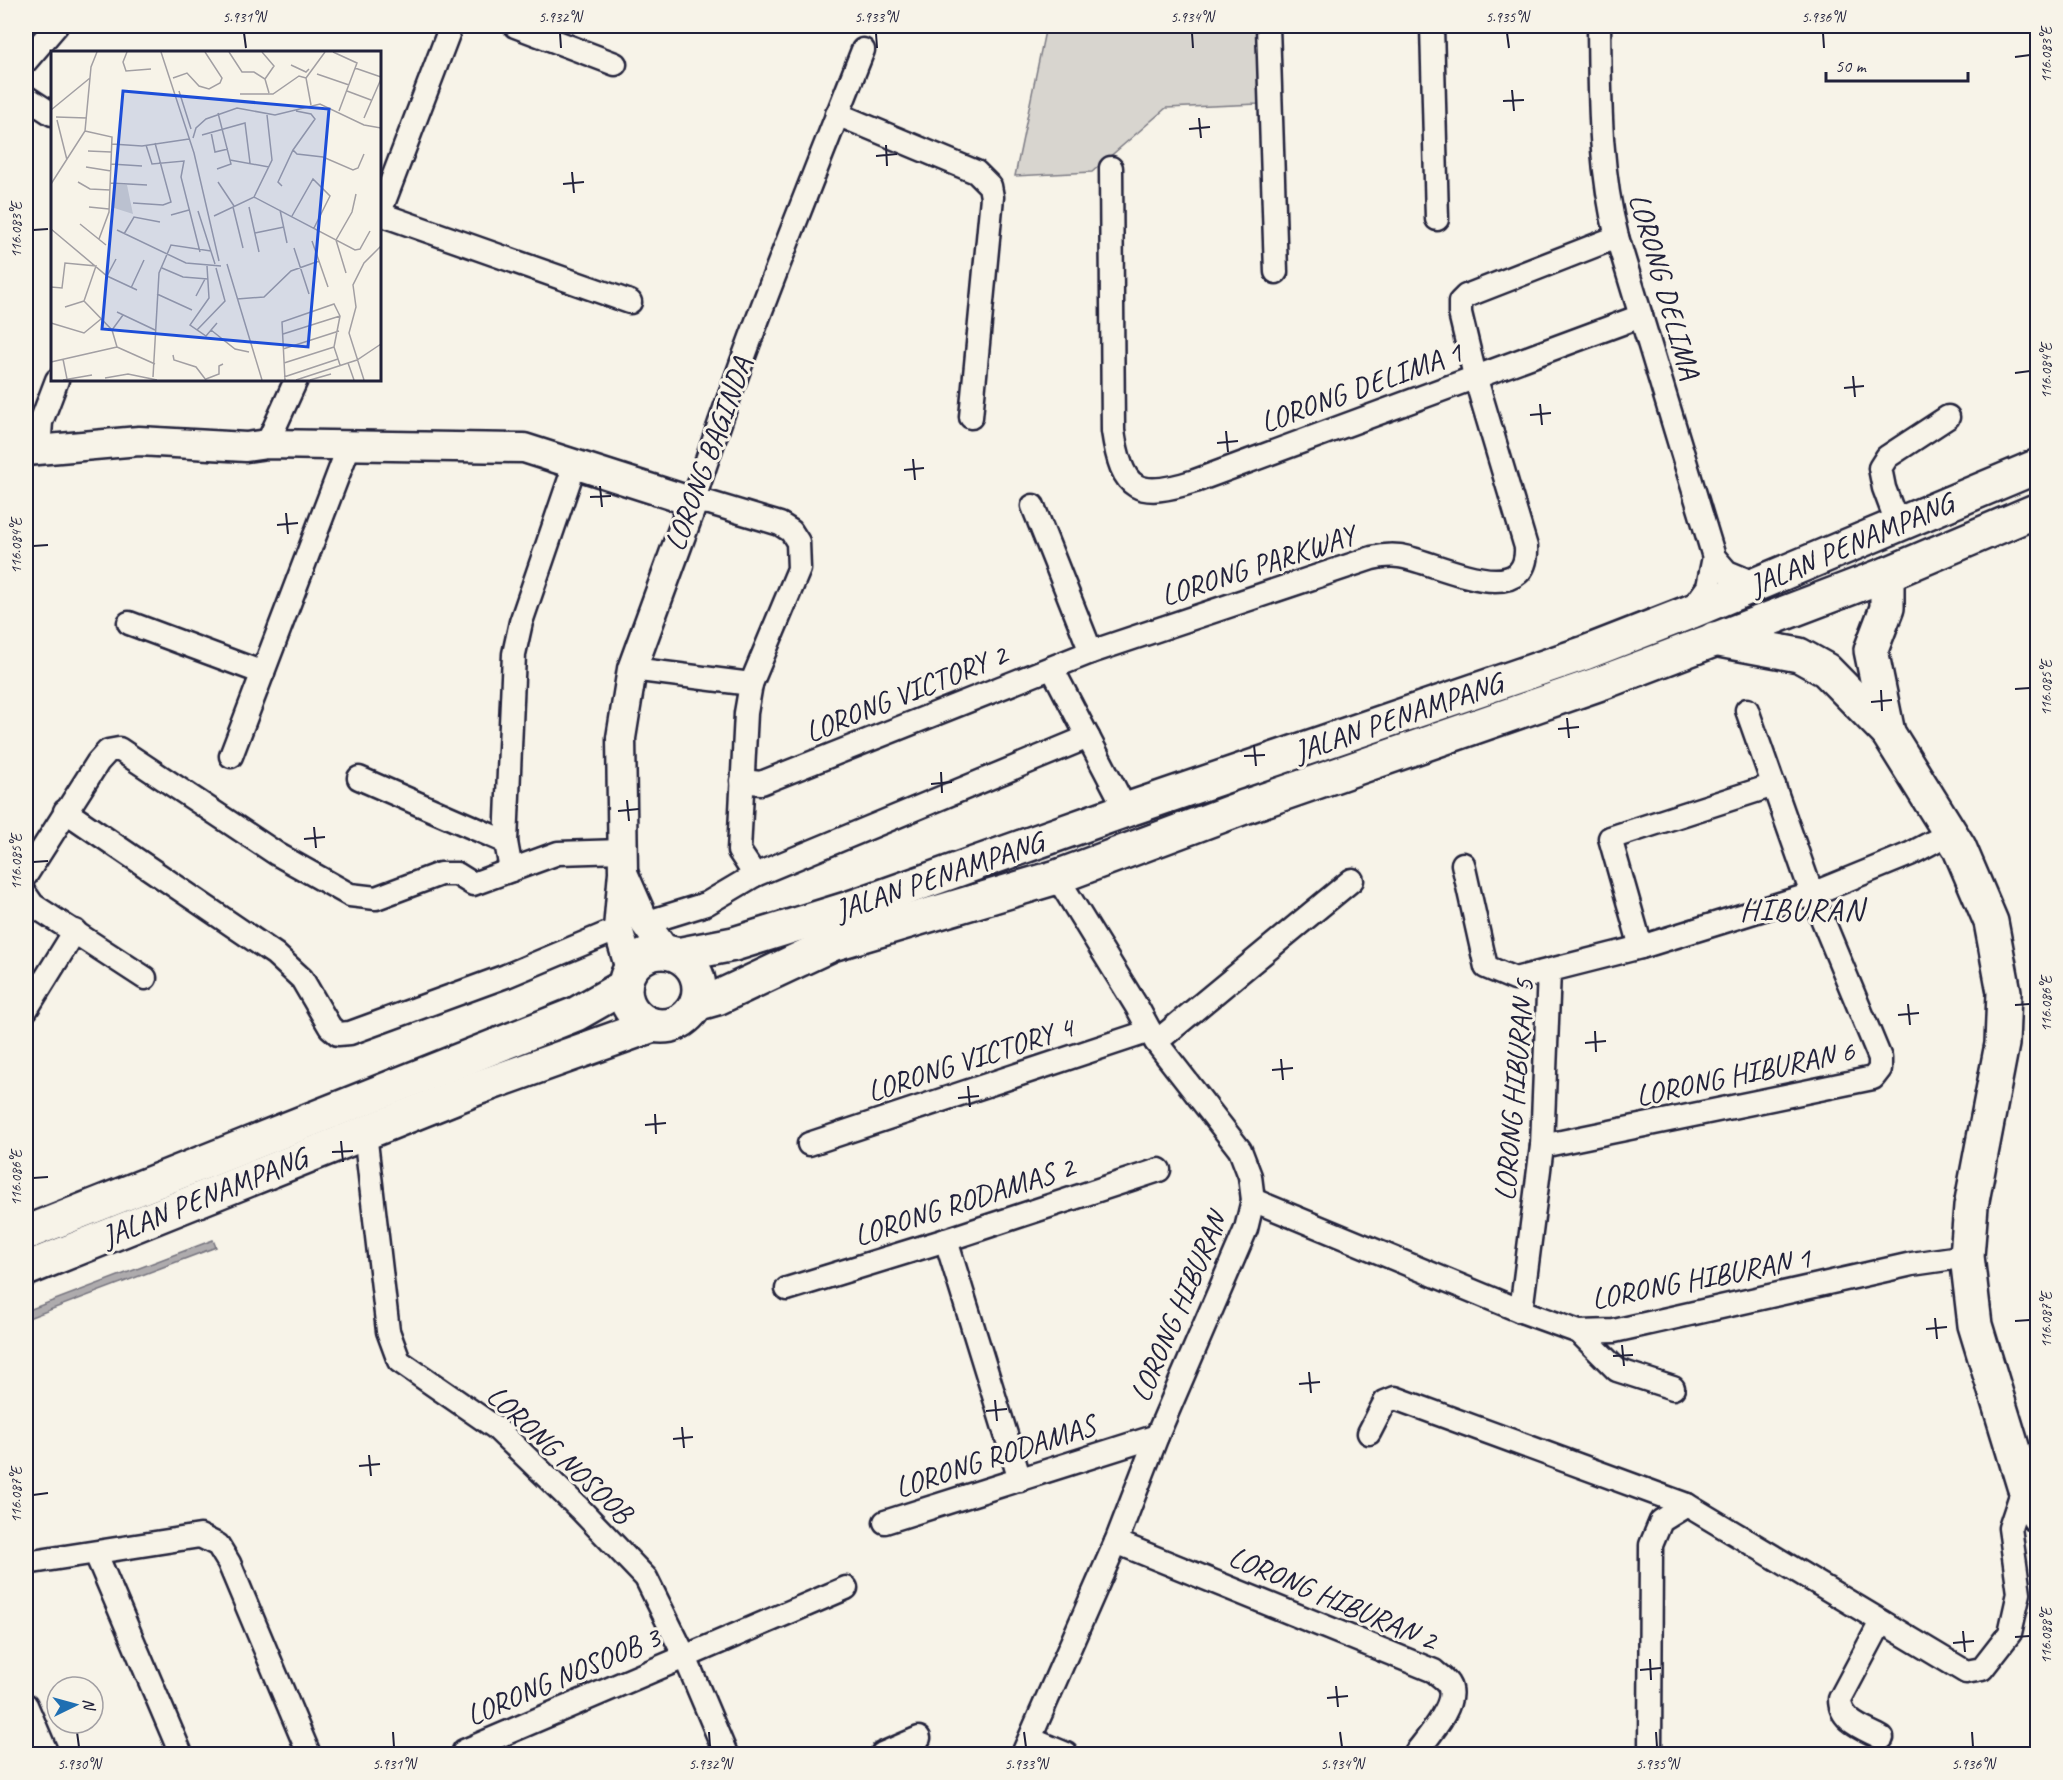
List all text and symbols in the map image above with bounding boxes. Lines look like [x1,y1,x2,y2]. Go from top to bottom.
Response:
text: 5.931°N [222,8,269,27]
text: 5.932°N [538,8,585,27]
text: 5.933°N [854,8,901,27]
text: 5.934°N [1170,8,1217,27]
text: 5.935°N [1485,8,1532,27]
text: 5.936°N [1801,8,1848,27]
text: 116.083°E [2037,25,2056,83]
scale bar [1826,45,1968,83]
inset map [51,51,381,381]
text: 50 m [1835,55,1868,77]
street label: LORONG DELIMA [1620,189,1710,384]
text: 116.083°E [7,200,26,258]
street label: LORONG DELIMA 1 [1255,332,1468,441]
text: 116.084°E [2037,341,2056,399]
street label: LORONG BAGINDA [655,351,761,556]
street label: JALAN PENAMPANG [1742,482,1962,605]
street label: LORONG PARKWAY [1156,515,1364,614]
text: 116.084°E [7,516,26,574]
street label: LORONG VICTORY 2 [799,634,1015,751]
text: 116.085°E [2037,658,2056,716]
street label: JALAN PENAMPANG [1287,662,1511,771]
street label: JALAN PENAMPANG [828,821,1052,930]
text: 116.085°E [7,832,26,890]
district label: HIBURAN [1740,889,1868,930]
text: 116.086°E [2037,974,2056,1032]
street label: LORONG HIBURAN 5 [1485,976,1543,1202]
street label: LORONG VICTORY 4 [862,1007,1080,1110]
street label: LORONG HIBURAN 6 [1632,1031,1859,1115]
street label: JALAN PENAMPANG [94,1137,316,1256]
street label: LORONG RODAMAS 2 [849,1147,1081,1254]
text: 116.086°E [7,1148,26,1206]
street label: LORONG HIBURAN [1121,1203,1236,1407]
street label: LORONG HIBURAN 1 [1588,1238,1815,1318]
text: 116.087°E [2037,1290,2056,1348]
street label: LORONG NOSOOB [479,1377,643,1533]
street label: LORONG RODAMAS [890,1405,1103,1506]
text: 116.087°E [7,1465,26,1523]
street label: LORONG HIBURAN 2 [1223,1537,1445,1660]
text: 116.088°E [2037,1606,2056,1664]
street label: LORONG NOSOOB 3 [460,1617,668,1734]
north arrow [45,1675,105,1735]
text: N [79,1698,100,1713]
text: 5.930°N [57,1755,104,1774]
text: 5.931°N [372,1755,419,1774]
text: 5.932°N [688,1755,735,1774]
text: 5.933°N [1004,1755,1051,1774]
text: 5.934°N [1320,1755,1367,1774]
text: 5.935°N [1635,1755,1682,1774]
text: 5.936°N [1951,1755,1998,1774]

